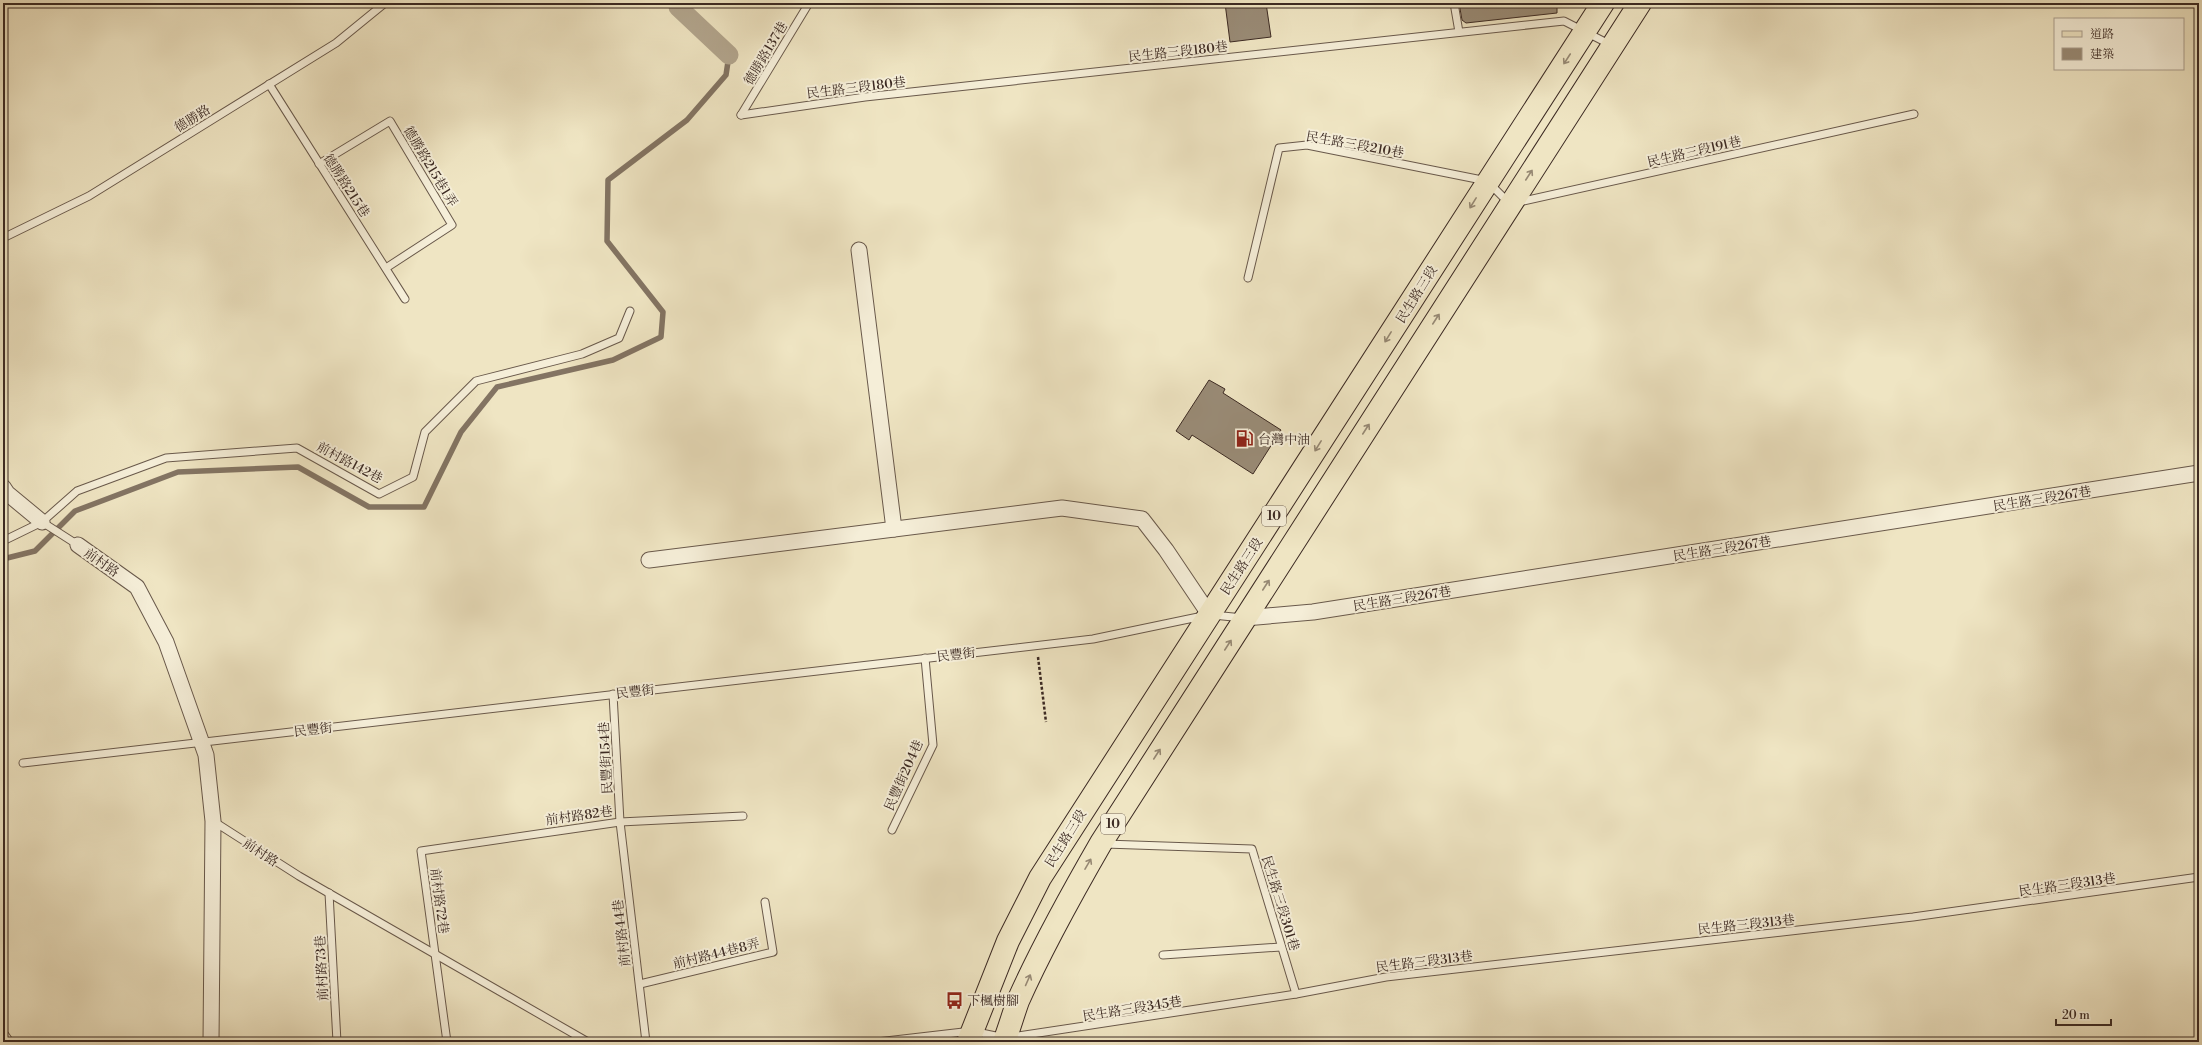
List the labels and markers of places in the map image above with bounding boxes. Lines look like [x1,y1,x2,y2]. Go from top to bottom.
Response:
fuel station icon: 台灣中油 [1235,429,1255,449]
place label: 台灣中油 [1258,432,1310,448]
bus stop icon: 下楓樹腳 [944,990,964,1010]
place label: 下楓樹腳 [967,993,1019,1009]

